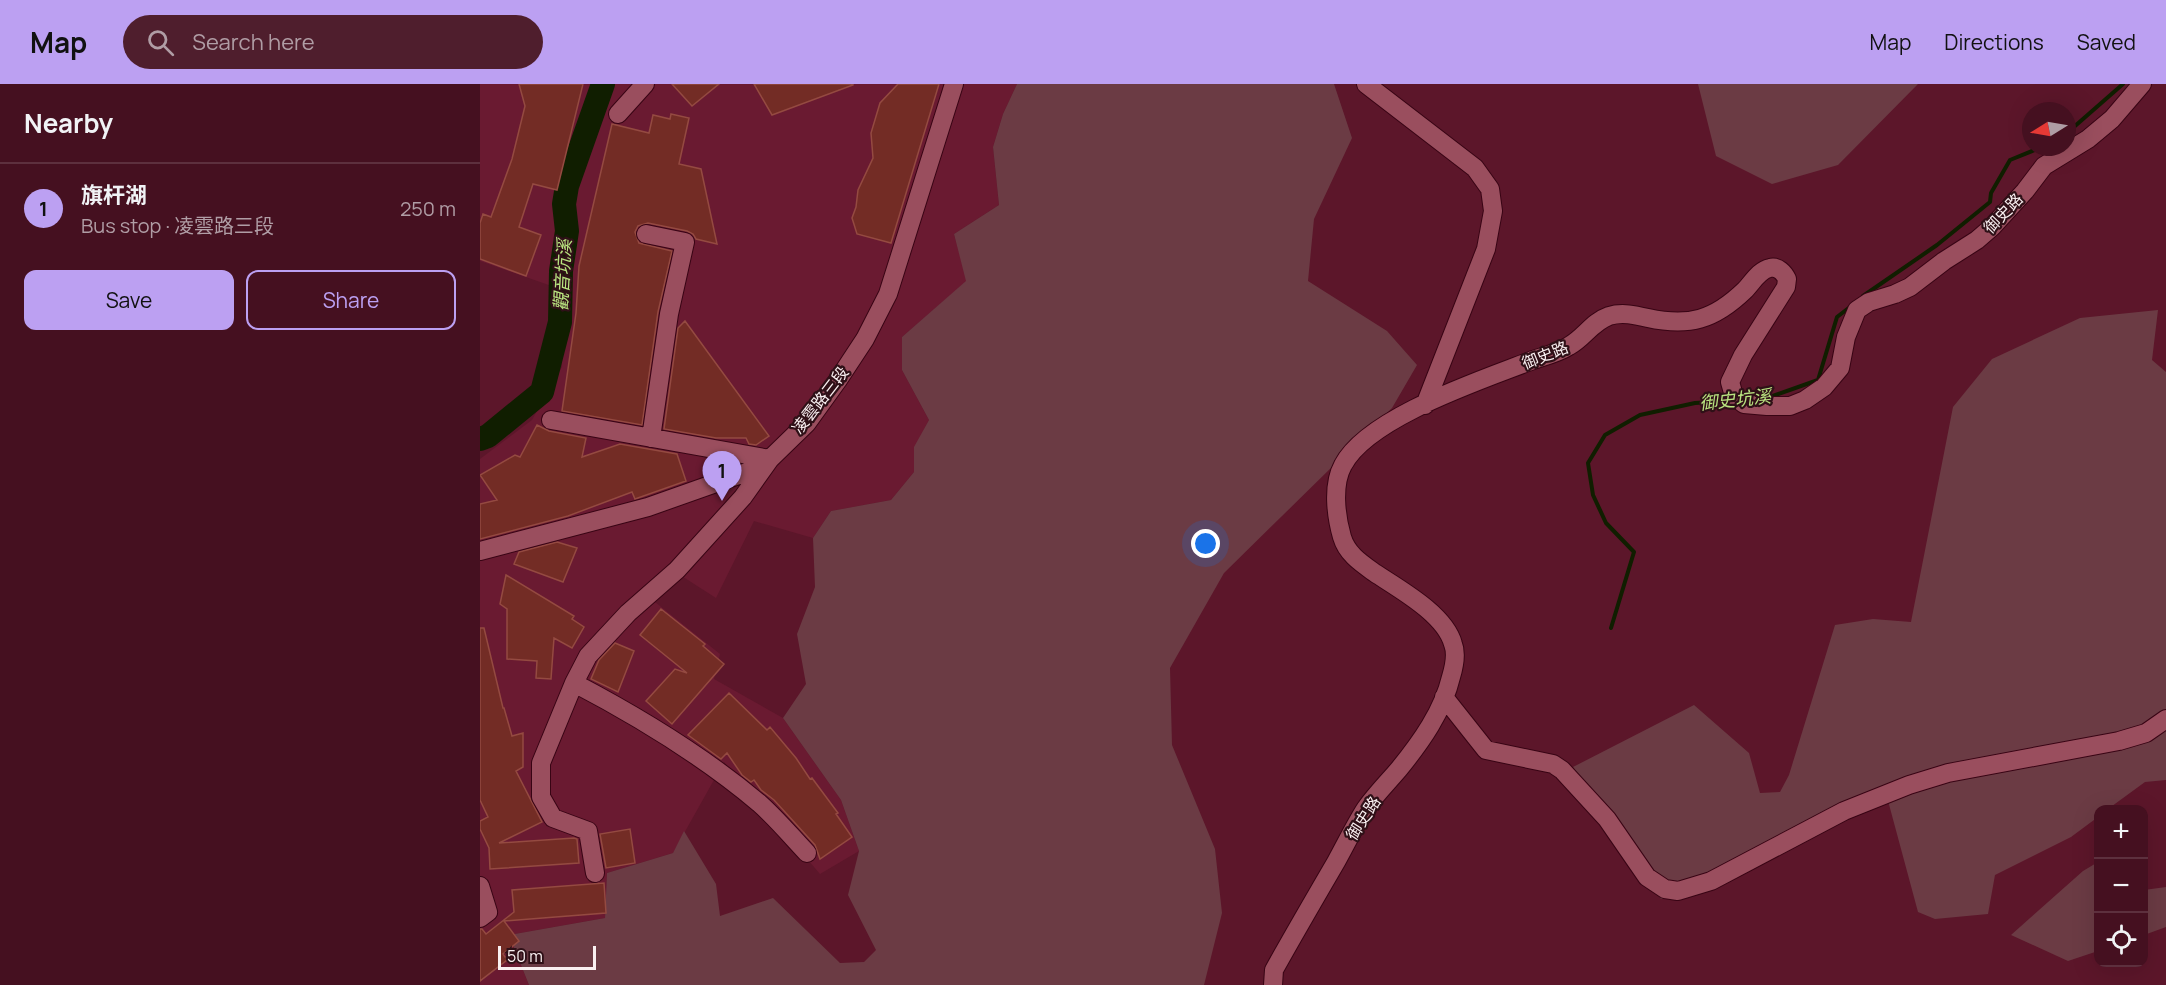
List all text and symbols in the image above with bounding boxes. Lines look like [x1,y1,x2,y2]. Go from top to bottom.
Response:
search box [123,15,543,69]
text: Map [30,23,87,61]
icon: search [144,26,177,59]
text: Search here [192,27,315,57]
text: Map [1870,28,1911,56]
text: Directions [1944,28,2044,56]
text: Saved [2077,28,2136,56]
north arrow [2022,102,2076,156]
text: Nearby [24,105,113,141]
text: 旗杆湖 [81,180,147,210]
street label: 御史路 [1978,188,2028,238]
text: 1 [39,195,48,222]
text: 250 m [400,195,456,222]
text: Bus stop · 凌雲路三段 [81,212,274,239]
water label: 觀音坑溪 [548,235,576,312]
button: Save [24,270,234,330]
button: Share [246,270,456,330]
street label: 御史路 [1519,336,1571,374]
street label: 凌雲路三段 [787,362,853,438]
water label: 御史坑溪 [1698,383,1775,415]
pin: 1 [702,452,742,501]
your location [1191,529,1220,558]
street label: 御史路 [1341,792,1385,844]
map controls [2094,805,2148,967]
button: + [2094,805,2148,859]
button: − [2094,859,2148,913]
button: locate [2094,913,2148,967]
scale bar [498,943,596,970]
text: 50 m [507,945,543,967]

